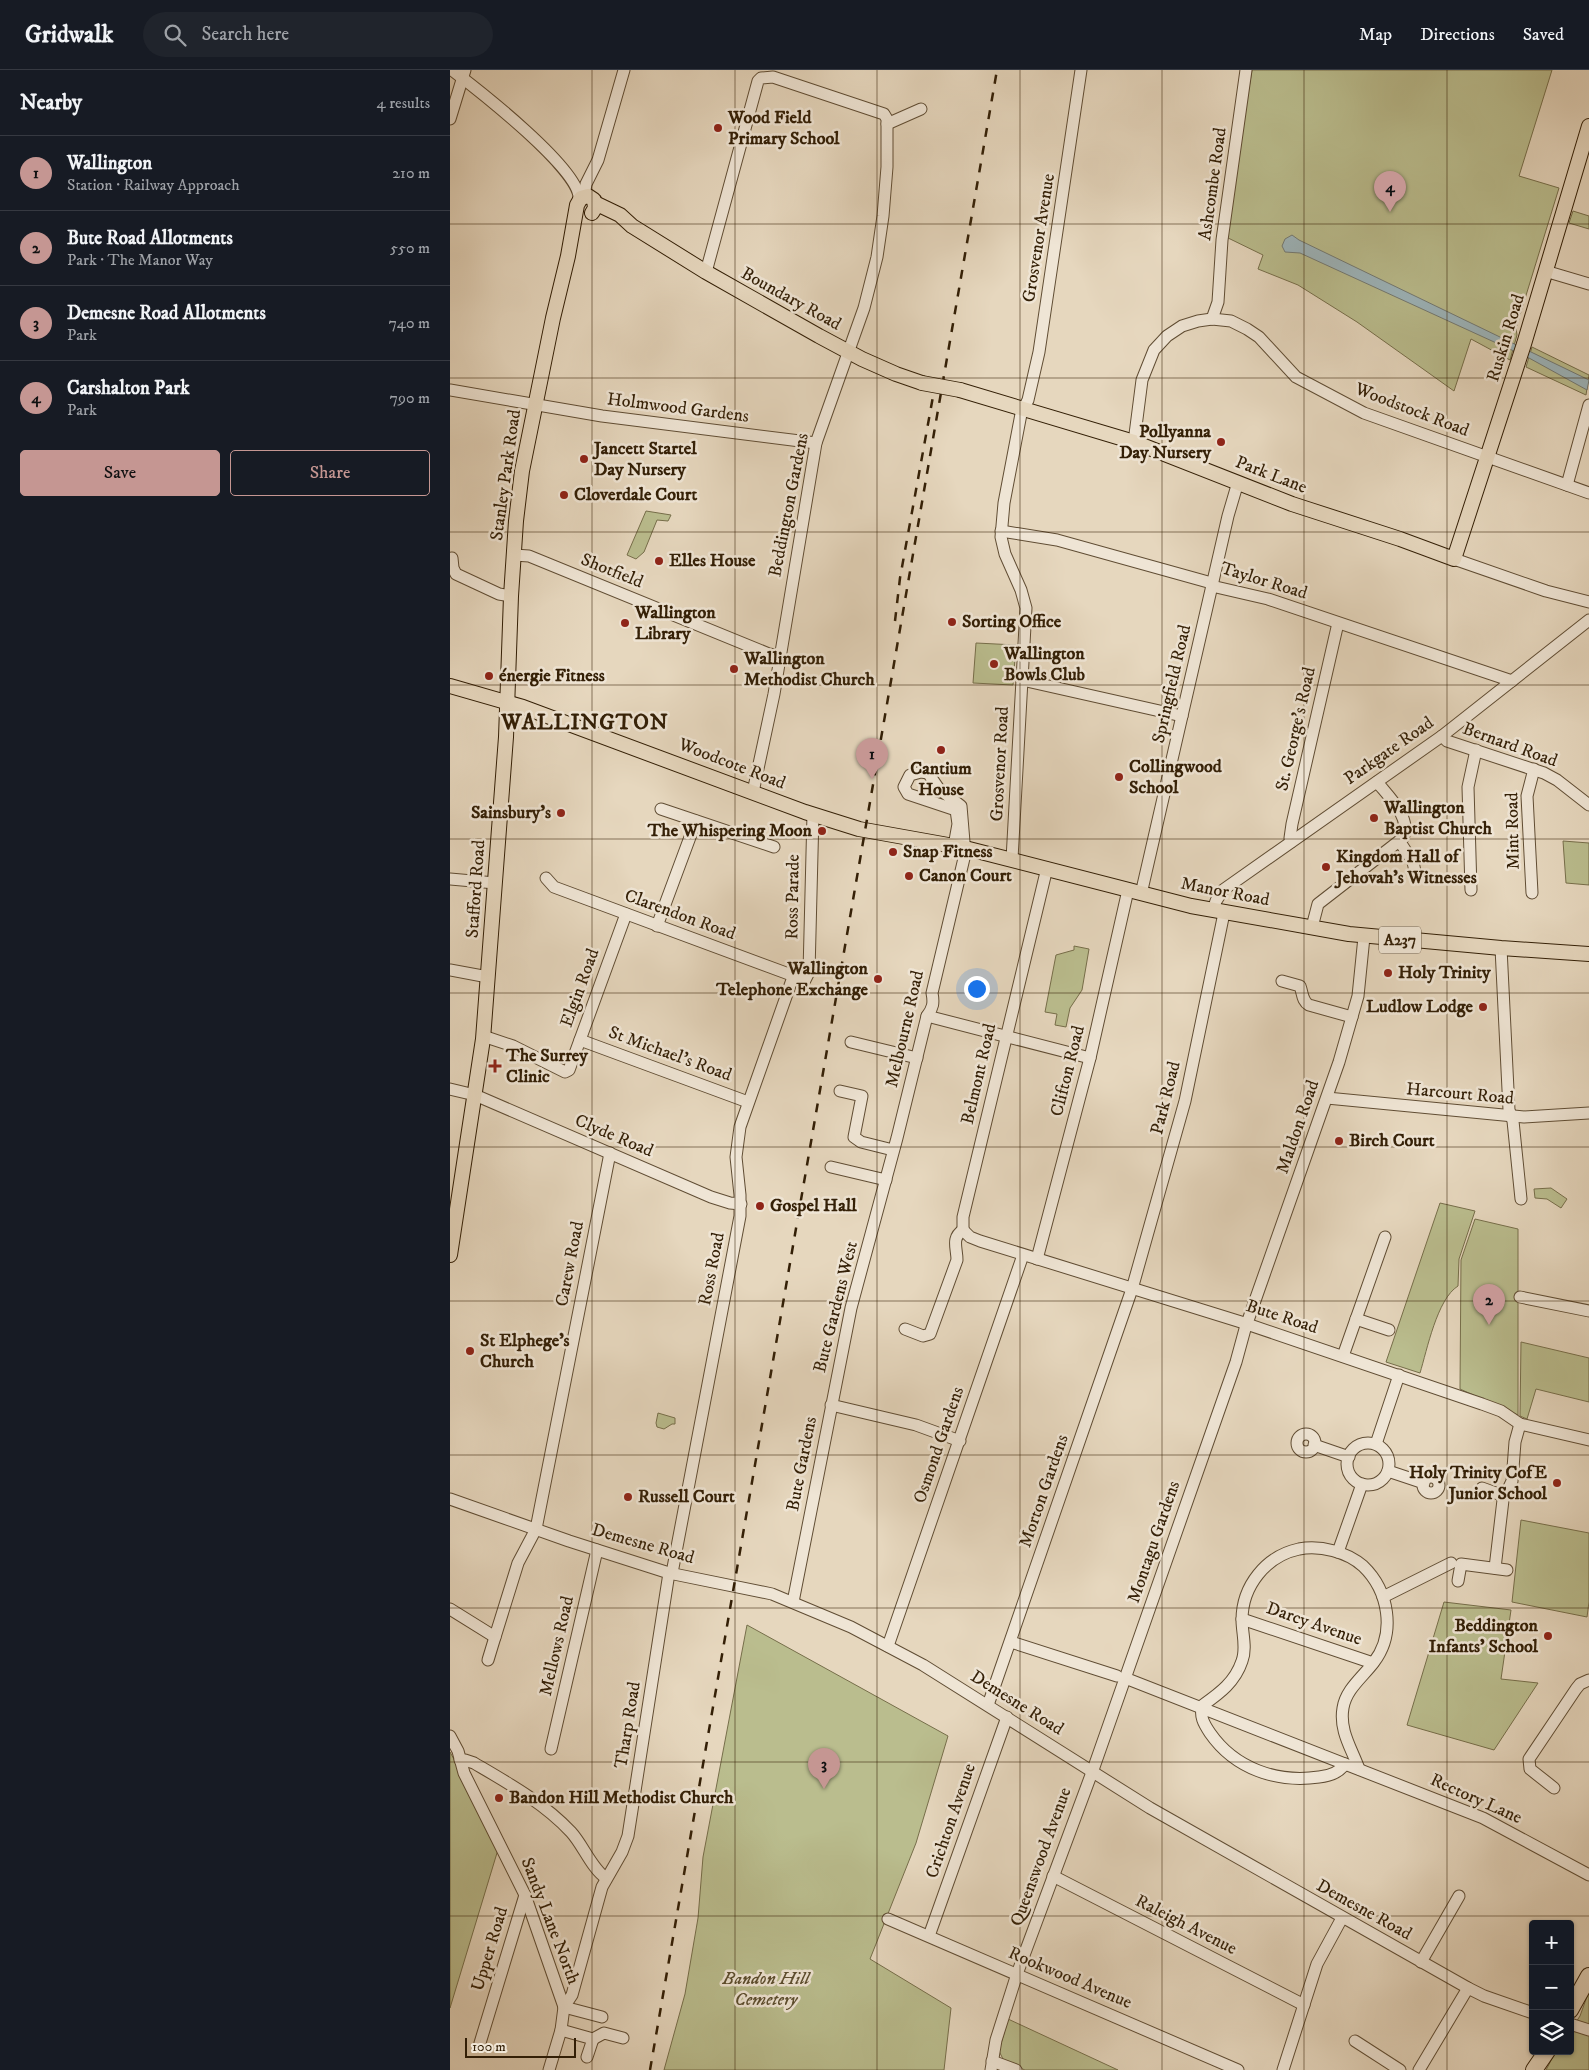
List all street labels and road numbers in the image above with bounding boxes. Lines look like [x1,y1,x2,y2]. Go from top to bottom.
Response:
street label: Ashcombe Road [1194,126,1232,242]
street label: Grosvenor Avenue [1018,172,1060,304]
street label: Boundary Road [737,262,845,336]
street label: Ruskin Road [1482,291,1530,385]
street label: Woodstock Road [1351,378,1472,442]
street label: Holmwood Gardens [606,388,750,428]
street label: Stanley Park Road [486,408,526,542]
street label: Beddington Gardens [764,431,814,579]
street label: Park Lane [1232,451,1310,499]
street label: Shotfield [578,549,646,593]
street label: Taylor Road [1218,557,1310,605]
street label: Springfield Road [1148,623,1196,745]
street label: St. George's Road [1271,665,1321,793]
street label: Grosvenor Road [986,706,1014,822]
street label: Parkgate Road [1340,712,1438,790]
street label: Bernard Road [1460,718,1560,772]
street label: Woodcote Road [674,733,789,795]
street label: Mint Road [1501,792,1525,870]
street label: Stafford Road [462,839,490,939]
street label: Ross Parade [781,854,805,940]
street label: Manor Road [1179,873,1271,911]
street label: Clarendon Road [621,885,739,945]
road number: A237 [1379,926,1421,954]
street label: Elgin Road [556,946,604,1030]
street label: Melbourne Road [881,968,929,1090]
street label: Belmont Road [957,1021,1001,1127]
street label: St Michael's Road [605,1022,735,1086]
street label: Clifton Road [1046,1023,1090,1119]
street label: Park Road [1146,1059,1186,1137]
street label: Maldon Road [1272,1077,1324,1177]
street label: Harcourt Road [1405,1078,1515,1110]
street label: Clyde Road [571,1110,657,1162]
street label: Carew Road [551,1219,589,1309]
street label: Ross Road [694,1231,730,1307]
street label: Bute Gardens West [809,1239,863,1375]
street label: Bute Road [1243,1295,1321,1339]
street label: Osmond Gardens [909,1384,969,1506]
street label: Bute Gardens [782,1415,822,1513]
street label: Morton Gardens [1014,1432,1074,1550]
street label: Montagu Gardens [1123,1478,1185,1606]
street label: Demesne Road [589,1519,697,1569]
street label: Mellows Road [535,1594,579,1698]
street label: Darcy Avenue [1263,1597,1365,1651]
street label: Demesne Road [966,1666,1068,1740]
street label: Tharp Road [610,1680,646,1770]
street label: Crichton Avenue [921,1761,981,1881]
street label: Rectory Lane [1427,1769,1525,1829]
street label: Queenswood Avenue [1006,1785,1076,1929]
street label: Sandy Lane North [516,1855,584,1988]
street label: Demesne Road [1312,1875,1416,1945]
street label: Raleigh Avenue [1132,1890,1240,1960]
street label: Upper Road [467,1904,513,1994]
street label: Rookwood Avenue [1005,1942,1135,2014]

